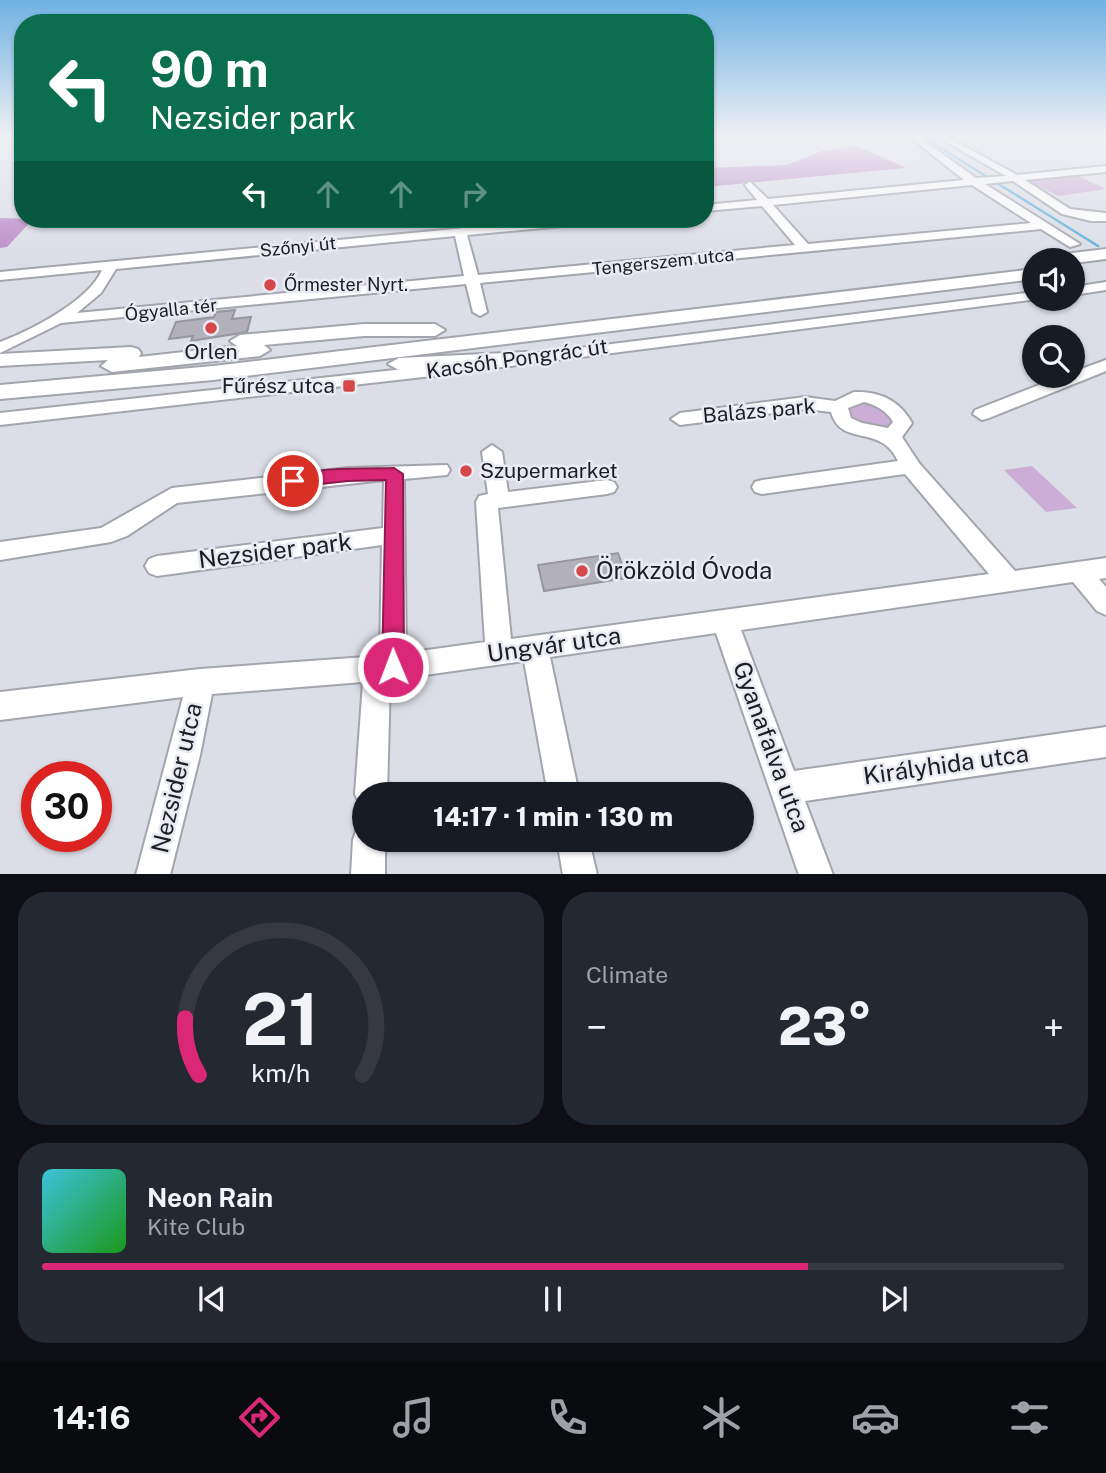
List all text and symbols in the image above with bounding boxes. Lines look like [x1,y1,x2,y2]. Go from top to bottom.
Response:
text: 90 m [150,40,269,98]
icon: left [35,42,126,133]
text: Nezsider park [150,99,356,136]
icon: left [236,175,274,213]
icon: ahead [309,175,347,213]
icon: ahead [382,175,420,213]
icon: right [455,175,493,213]
street label: Szőnyi út [259,232,337,261]
street label: Tengerszem utca [591,244,735,279]
map controls [1022,248,1085,388]
button: sound [1022,248,1085,311]
place label: Őrmester Nyrt. [284,273,408,295]
marker: Őrmester Nyrt. [262,277,278,293]
street label: Ógyalla tér [124,293,218,325]
marker: Orlen [203,320,219,336]
button: search [1022,325,1085,388]
street label: Kacsóh Pongrác út [424,333,609,384]
place label: Orlen [184,339,238,364]
place label: Fűrész utca [222,373,335,398]
marker: Fűrész utca [341,378,357,394]
street label: Balázs park [701,393,817,428]
pin [263,451,323,511]
place label: Szupermarket [480,458,618,483]
icon: arrive [274,462,312,500]
marker: Szupermarket [458,463,474,479]
street label: Nezsider park [197,527,353,573]
place label: Örökzöld Óvoda [596,555,772,584]
marker: Örökzöld Óvoda [574,563,590,579]
street label: Ungvár utca [485,621,623,667]
position arrow [356,630,430,704]
street label: Gyanafalva utca [728,657,816,836]
street label: Nezsider utca [145,700,207,856]
street label: Királyhida utca [861,739,1030,789]
speed limit sign: 30 [21,761,112,852]
text: 14:17 · 1 min · 130 m [433,801,673,832]
text: Climate [586,961,668,988]
text: 21 [242,976,320,1061]
text: 23° [778,996,872,1057]
text: − [586,1005,607,1050]
text: + [1043,1005,1064,1050]
text: km/h [252,1057,310,1087]
text: Neon Rain [147,1182,273,1213]
text: Kite Club [147,1213,245,1240]
icon: previous [193,1280,231,1318]
icon: pause [534,1280,572,1318]
icon: next [875,1280,913,1318]
icon: directions [235,1393,284,1442]
icon: music [389,1393,438,1442]
icon: phone [543,1393,592,1442]
icon: climate [697,1393,746,1442]
icon: car [851,1393,900,1442]
icon: filters [1005,1393,1054,1442]
text: 14:16 [52,1399,131,1436]

